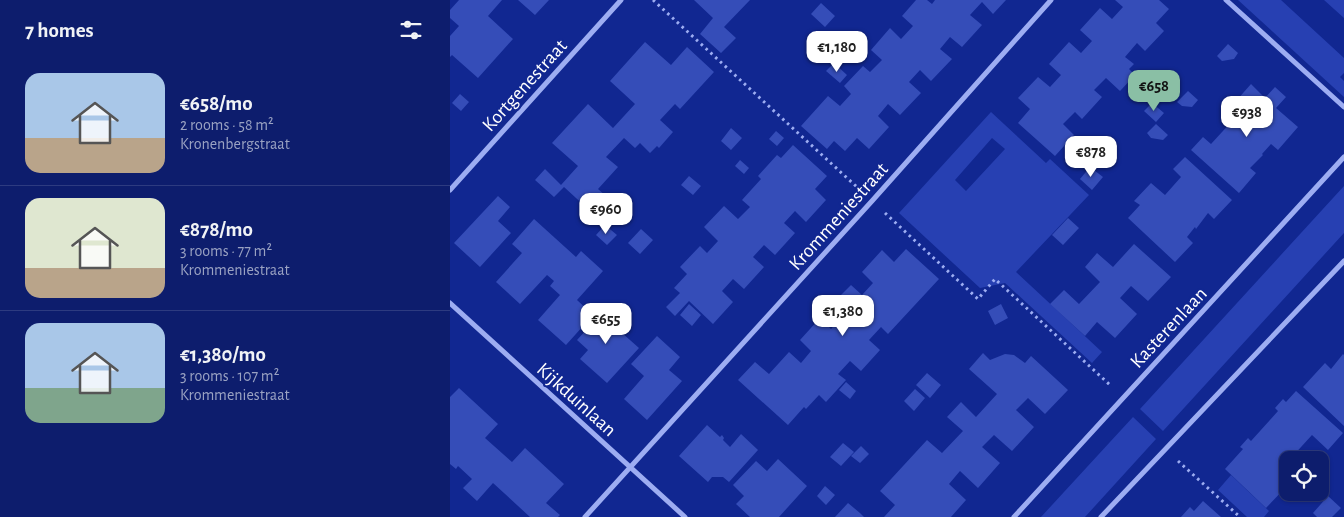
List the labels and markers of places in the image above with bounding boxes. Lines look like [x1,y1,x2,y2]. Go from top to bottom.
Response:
pin: €1,180 [796,30,878,73]
pin: €658 [1124,70,1184,112]
pin: €938 [1217,96,1277,138]
pin: €878 [1061,136,1121,178]
pin: €960 [576,192,636,235]
pin: €1,380 [802,294,884,337]
pin: €655 [576,302,636,345]

